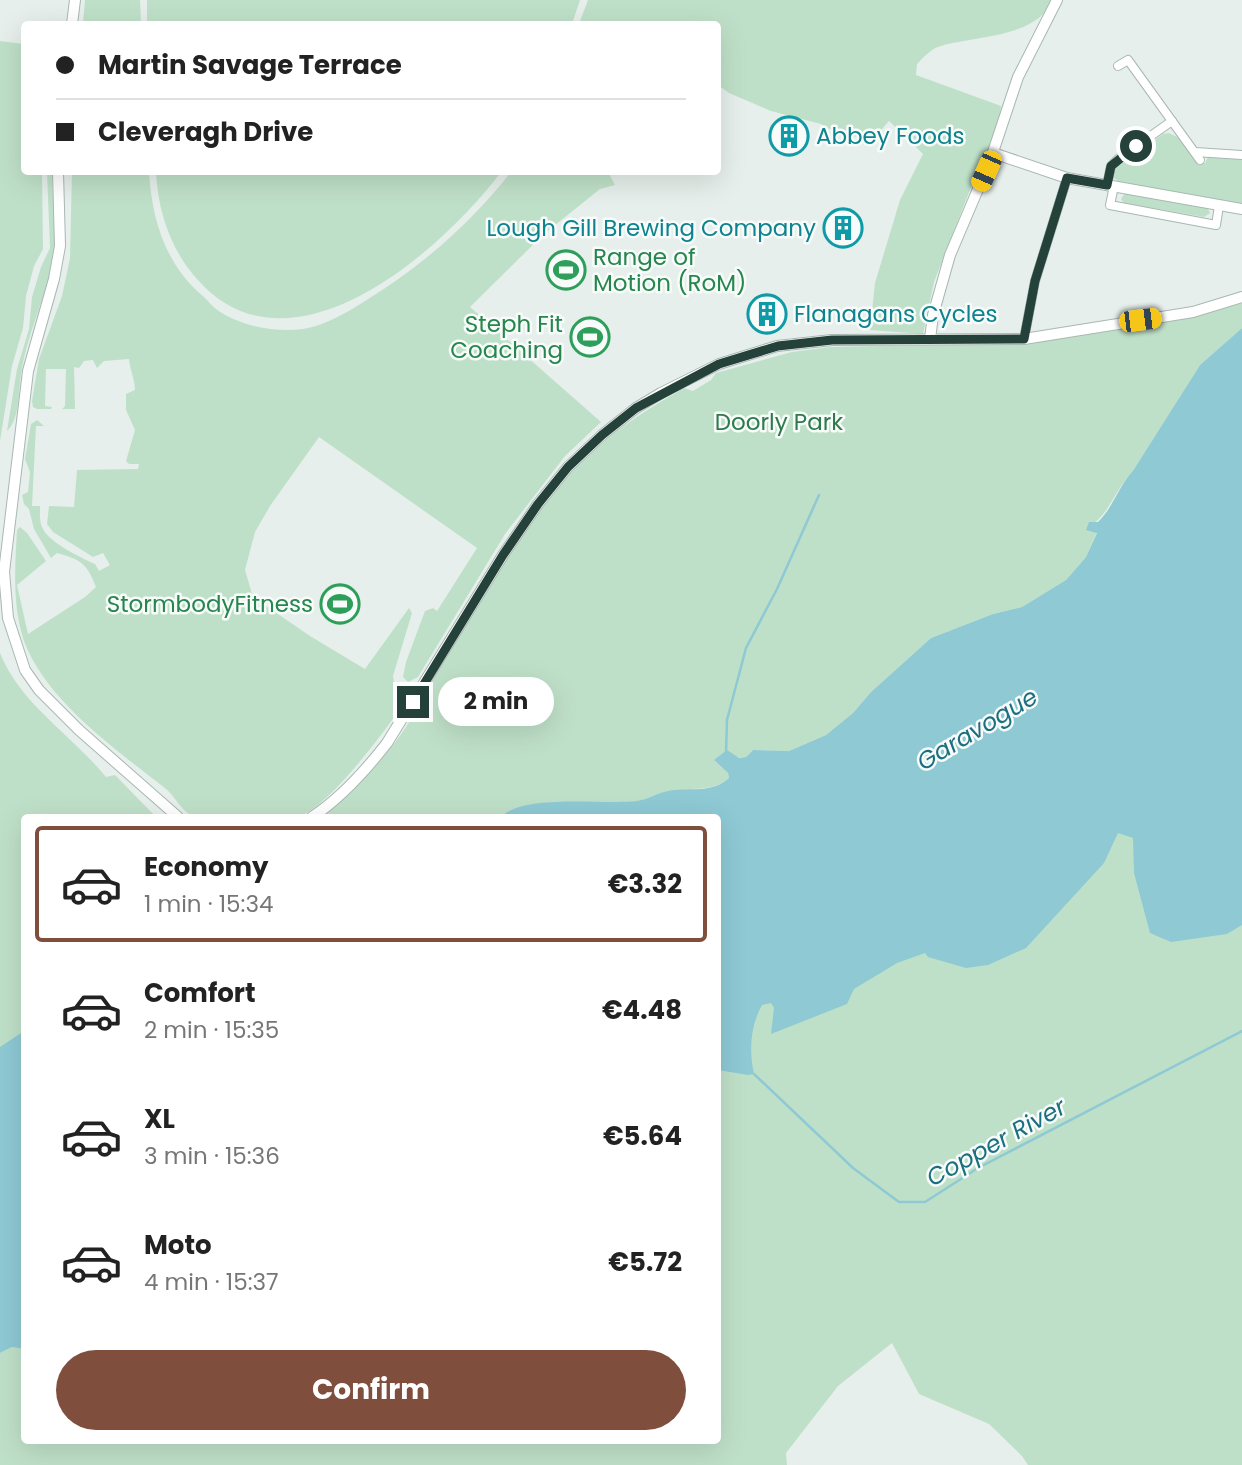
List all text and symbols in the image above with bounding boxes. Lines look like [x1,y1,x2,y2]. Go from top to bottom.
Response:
text: Martin Savage Terrace [98,47,402,83]
text: Cleveragh Drive [98,114,313,150]
building icon: Abbey Foods [768,115,810,157]
place label: Abbey Foods [816,120,965,152]
route start [1120,130,1152,162]
car [968,148,1005,194]
building icon: Lough Gill Brewing Company [822,207,864,249]
place label: Lough Gill Brewing Company [486,212,816,244]
place label: Range of Motion (RoM) [593,241,747,299]
sports icon: Range of Motion (RoM) [545,249,587,291]
building icon: Flanagans Cycles [746,293,788,335]
place label: Flanagans Cycles [794,298,998,330]
car [1118,307,1163,333]
place label: Steph Fit Coaching [450,308,563,366]
sports icon: Steph Fit Coaching [569,316,611,358]
park label: Doorly Park [715,406,843,438]
sports icon: StormbodyFitness [319,583,361,625]
place label: StormbodyFitness [107,588,313,620]
callout: 2 min [438,678,553,726]
water label: Garavogue [910,680,1044,778]
text: 2 min [464,685,528,717]
route end [397,686,429,718]
text: Economy [144,849,268,885]
icon: car [60,853,123,916]
text: €3.32 [608,866,682,902]
text: 1 min · 15:34 [144,888,273,920]
text: Comfort [144,975,256,1011]
icon: car [60,979,123,1042]
text: €4.48 [602,992,682,1028]
text: 2 min · 15:35 [144,1014,279,1046]
water label: Copper River [920,1089,1073,1194]
text: XL [144,1101,175,1137]
icon: car [60,1105,123,1168]
text: €5.64 [603,1118,682,1154]
text: 3 min · 15:36 [144,1140,280,1172]
text: Moto [144,1227,212,1263]
icon: car [60,1231,123,1294]
text: €5.72 [608,1244,682,1280]
text: 4 min · 15:37 [144,1266,279,1298]
button: Confirm [56,1350,686,1430]

